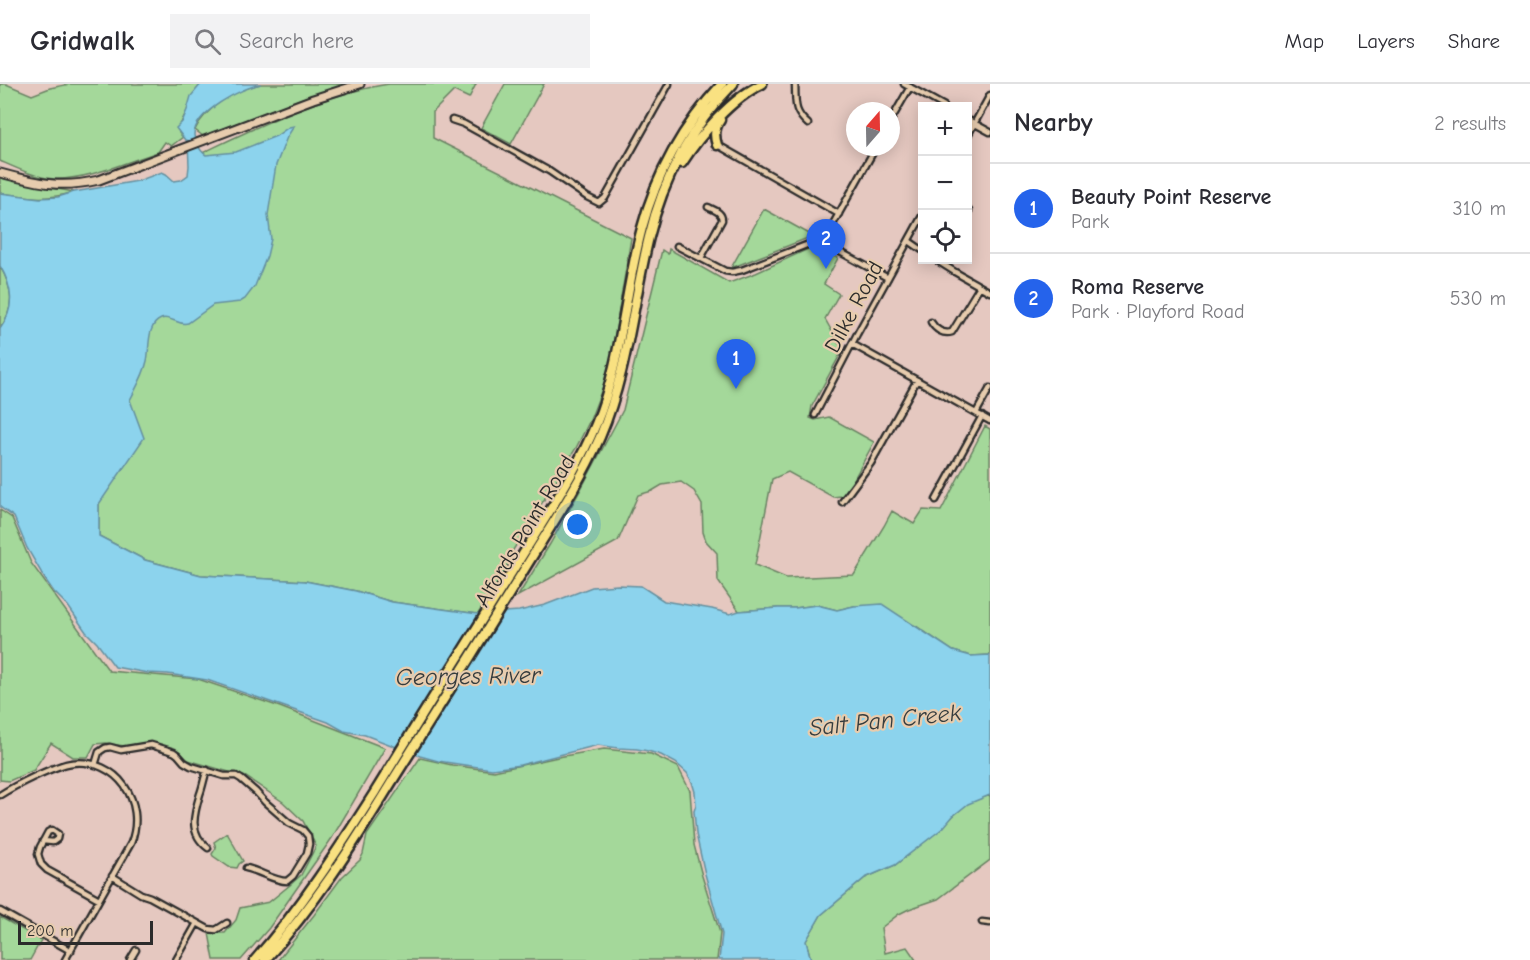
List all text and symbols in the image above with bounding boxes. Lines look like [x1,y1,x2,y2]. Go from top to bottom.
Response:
search box [170,14,590,68]
text: Gridwalk [30,25,134,57]
icon: search [191,25,224,58]
text: Search here [239,28,354,54]
text: Map [1285,29,1324,53]
text: Layers [1357,29,1415,53]
text: Share [1448,29,1500,53]
north arrow [846,102,900,156]
map controls [918,102,972,264]
button: + [918,102,972,156]
text: Nearby [1014,108,1093,138]
text: 2 results [1434,112,1506,135]
button: − [918,156,972,210]
text: Beauty Point Reserve [1071,184,1271,210]
text: 1 [1030,197,1037,220]
text: 310 m [1453,197,1506,220]
button: locate [918,210,972,264]
text: Park [1071,210,1109,233]
pin: 2 [806,220,846,269]
street label: Dilke Road [819,257,889,357]
text: Roma Reserve [1071,274,1204,300]
text: 2 [1029,287,1038,310]
text: 530 m [1450,287,1506,310]
text: Park · Playford Road [1071,300,1245,323]
pin: 1 [716,340,756,389]
street label: Alfords Point Road [469,450,581,612]
your location [563,510,592,539]
water label: Georges River [395,661,542,691]
water label: Salt Pan Creek [808,698,963,742]
scale bar [18,918,153,946]
text: 200 m [27,922,73,940]

